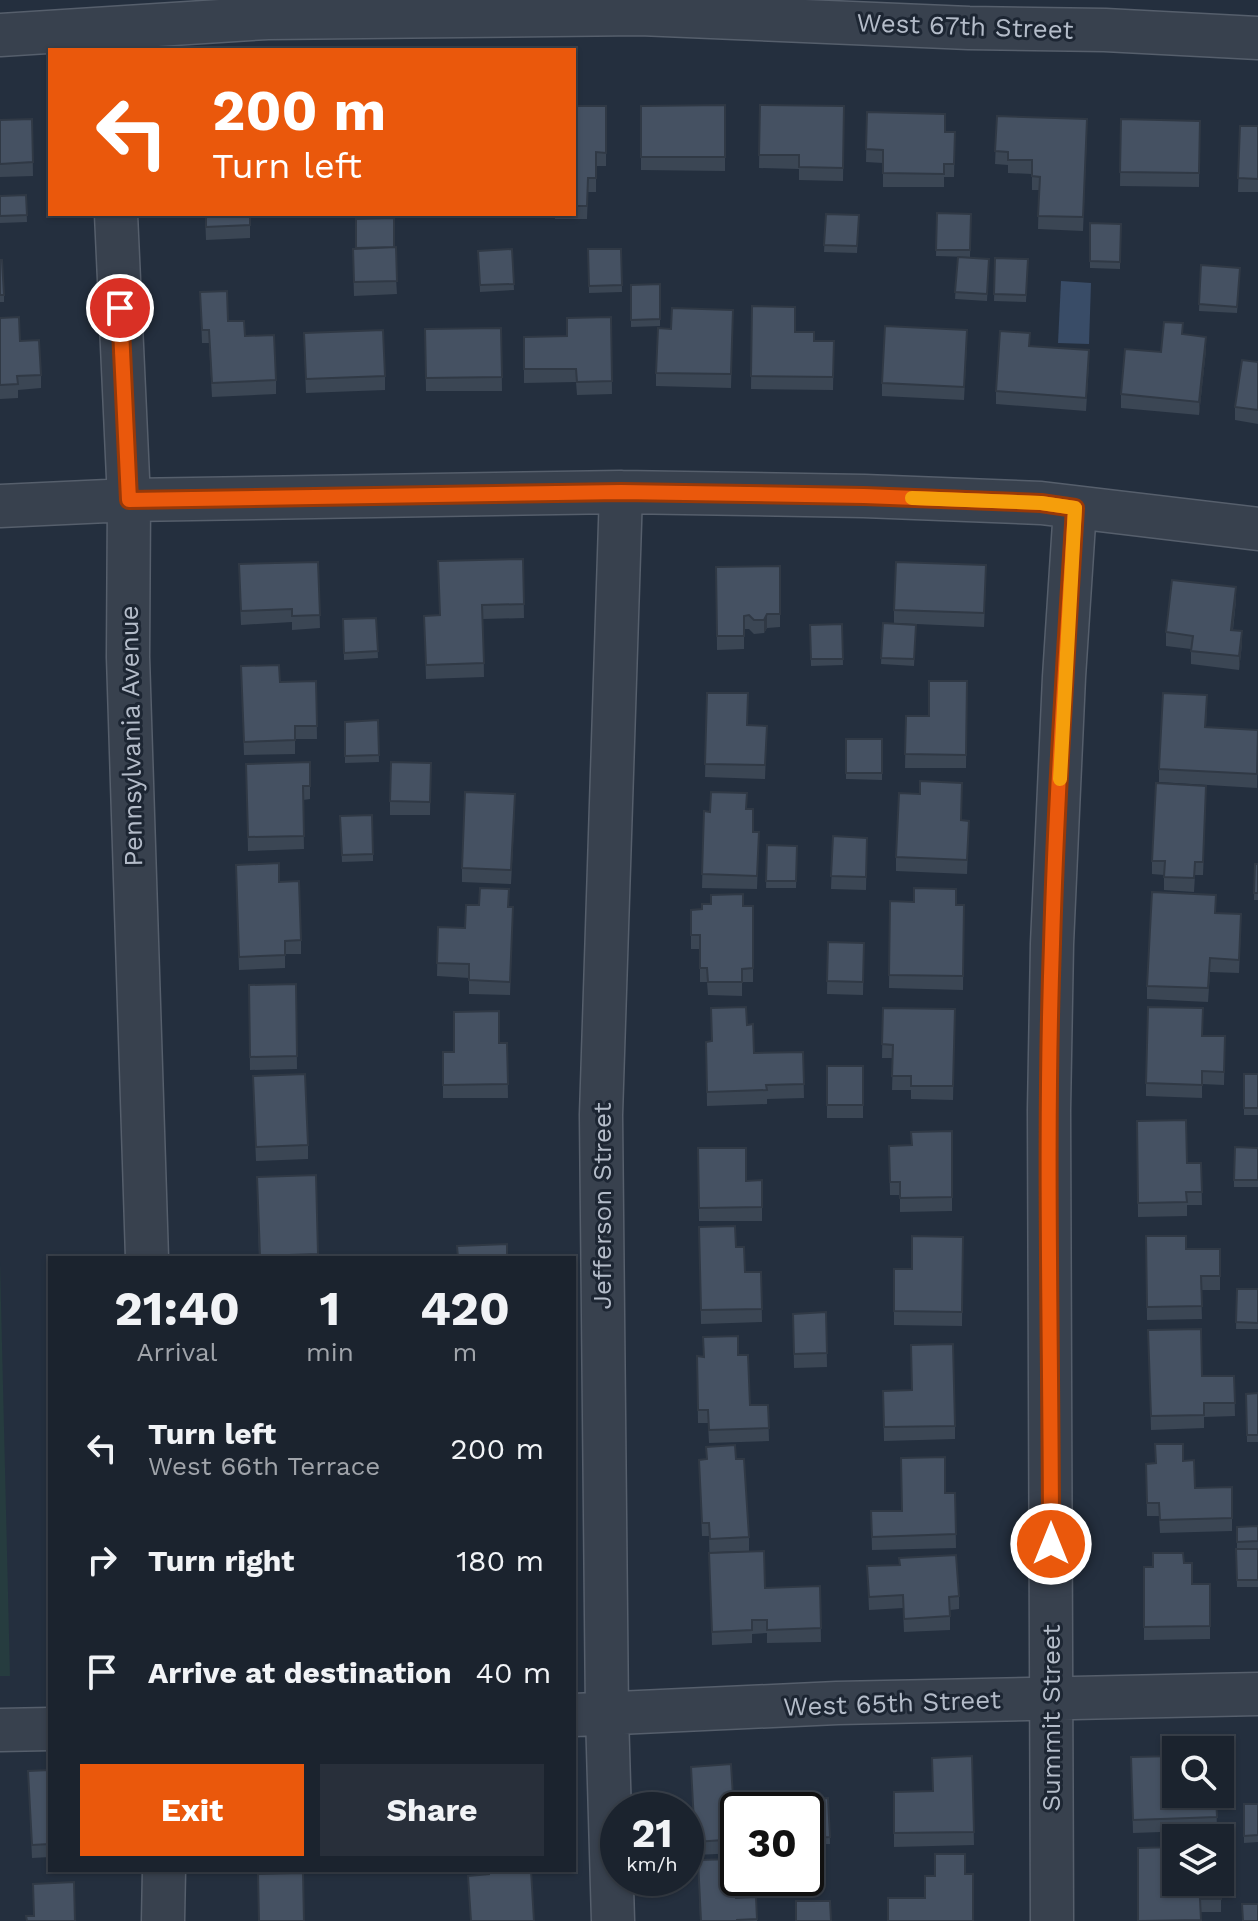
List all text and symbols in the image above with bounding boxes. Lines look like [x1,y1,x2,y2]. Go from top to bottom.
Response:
street label: West 67th Street [856,7,1074,45]
text: 200 m [212,78,386,144]
icon: left [80,80,184,184]
text: Turn left [212,145,362,187]
pin [86,274,154,342]
icon: arrive [98,286,142,330]
street label: Pennsylvania Avenue [114,605,148,867]
street label: Jefferson Street [587,1102,617,1310]
text: 21:40 [114,1280,240,1337]
text: 1 [320,1280,340,1337]
text: 420 [420,1280,510,1337]
text: Arrival [136,1337,218,1367]
text: min [306,1337,354,1367]
text: m [452,1337,477,1367]
text: Turn left [148,1416,276,1451]
icon: left [80,1426,124,1470]
text: 200 m [450,1431,544,1466]
text: West 66th Terrace [148,1451,380,1481]
position arrow [1009,1502,1093,1586]
icon: right [80,1538,124,1582]
text: Turn right [148,1543,294,1578]
text: 180 m [456,1543,544,1578]
street label: Summit Street [1036,1624,1066,1812]
icon: arrive [80,1650,124,1694]
text: Arrive at destination [148,1655,452,1690]
text: 40 m [476,1655,551,1690]
street label: West 65th Street [783,1684,1001,1722]
map controls [1162,1736,1234,1896]
button: search [1162,1736,1234,1808]
button: Exit [80,1764,304,1856]
button: Share [320,1764,544,1856]
speed limit sign: 30 [720,1792,824,1896]
text: 21 [631,1810,673,1857]
button: layers [1162,1824,1234,1896]
text: km/h [626,1852,678,1876]

